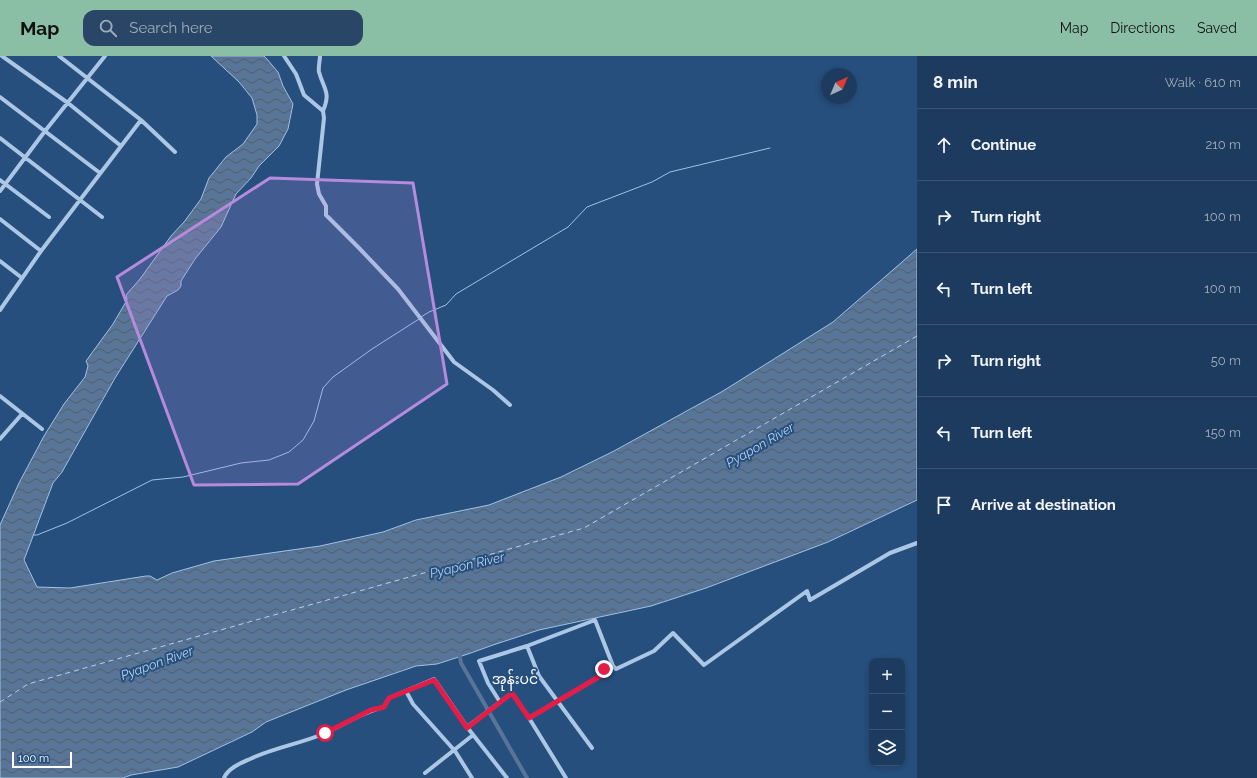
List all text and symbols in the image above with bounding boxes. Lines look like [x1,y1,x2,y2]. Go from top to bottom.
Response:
search box [83,10,363,46]
text: Map [20,17,59,39]
icon: search [97,17,119,39]
text: Search here [129,19,213,37]
text: Map [1060,20,1088,36]
text: Directions [1110,20,1175,36]
text: Saved [1197,20,1237,36]
north arrow [821,68,857,104]
text: 8 min [933,72,978,92]
text: Walk · 610 m [1165,75,1241,90]
icon: ahead [933,134,955,156]
text: Continue [971,136,1036,154]
text: 210 m [1205,137,1241,152]
icon: right [933,206,955,228]
text: Turn right [971,208,1041,226]
text: 100 m [1204,209,1241,224]
icon: left [933,278,955,300]
text: Turn left [971,280,1032,298]
text: 100 m [1204,281,1241,296]
icon: right [933,350,955,372]
text: Turn right [971,352,1041,370]
text: 50 m [1211,353,1241,368]
water label: Pyapon River [723,419,797,471]
icon: left [933,422,955,444]
text: Turn left [971,424,1032,442]
text: 150 m [1205,425,1241,440]
icon: arrive [933,494,955,516]
text: Arrive at destination [971,496,1116,514]
water label: Pyapon River [428,549,506,581]
water label: Pyapon River [119,643,196,683]
map controls [869,658,905,766]
button: + [869,658,905,694]
route end [595,660,613,678]
district label: အုန်းပင် [492,669,538,691]
button: − [869,694,905,730]
route start [316,724,334,742]
button: layers [869,730,905,766]
scale bar [12,750,72,769]
text: 100 m [18,752,49,765]

